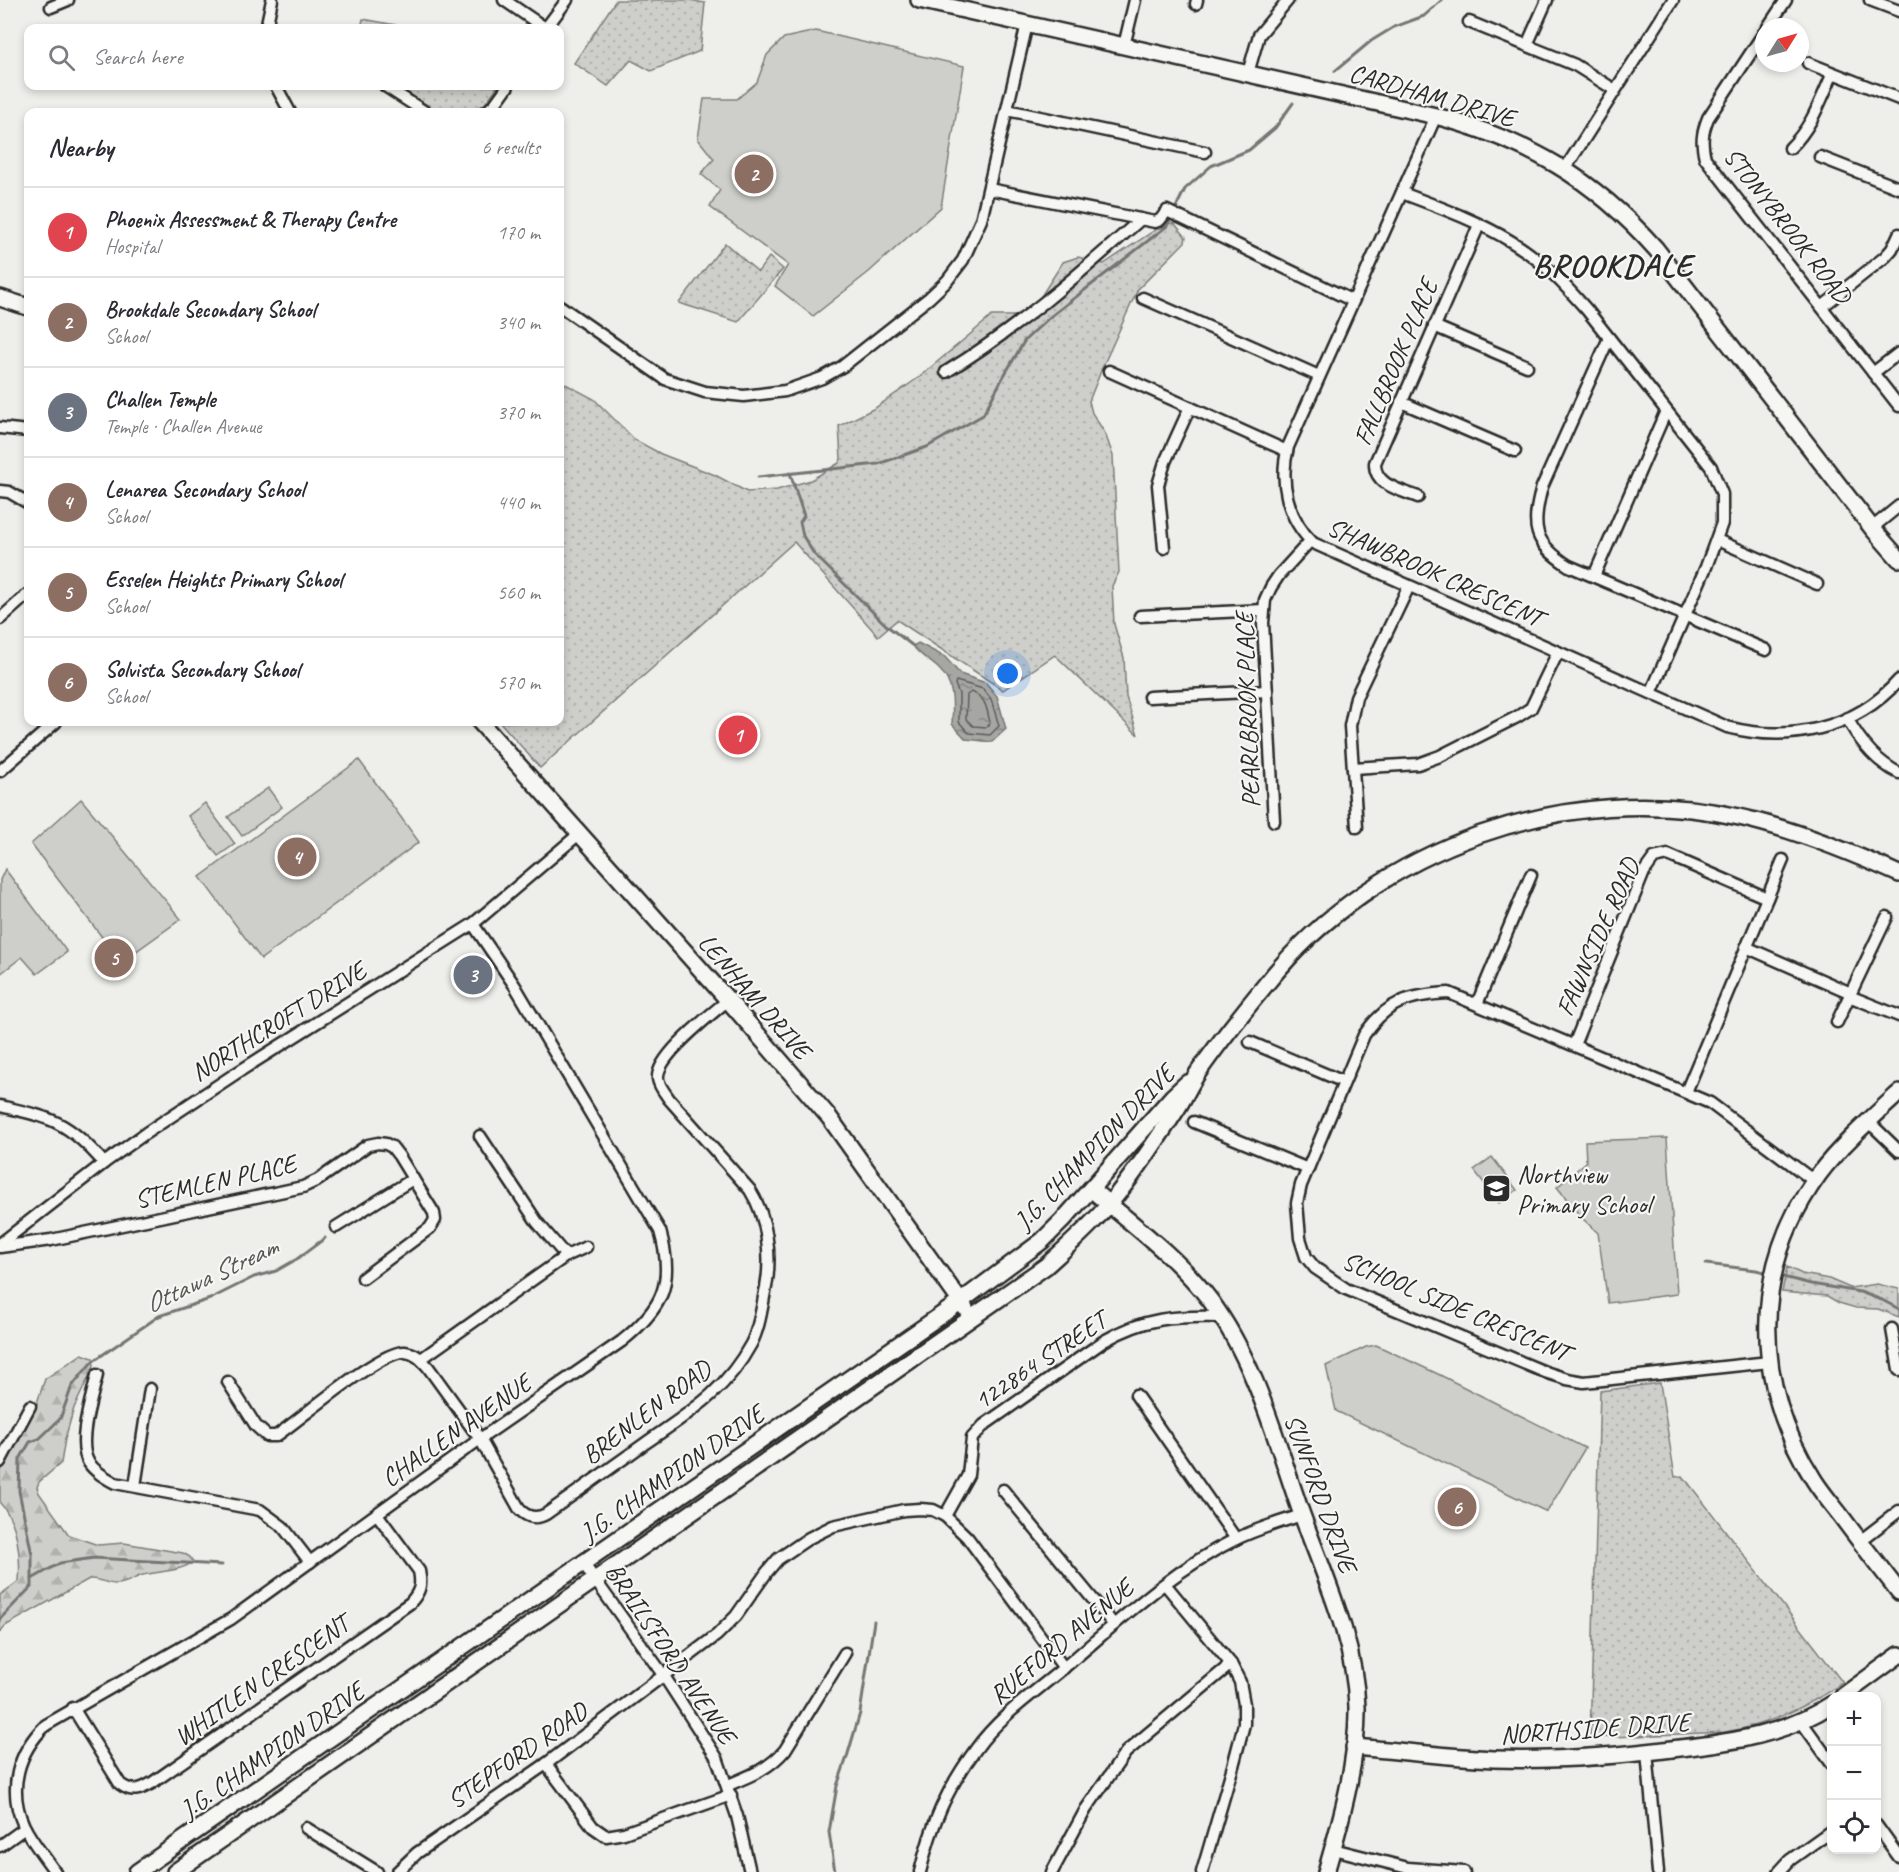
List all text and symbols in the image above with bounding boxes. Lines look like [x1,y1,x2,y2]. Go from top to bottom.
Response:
north arrow [1755,18,1809,72]
search box [24,24,564,90]
icon: search [45,41,78,74]
text: Search here [93,43,183,71]
street label: CARDHAM DRIVE [1345,56,1521,136]
text: Nearby [48,131,113,164]
text: 6 results [481,135,540,160]
street label: STONYBROOK ROAD [1716,141,1861,312]
pin: 2 [734,152,774,196]
text: Phoenix Assessment & Therapy Centre [105,206,396,234]
text: 1 [63,220,72,245]
text: 170 m [497,220,540,245]
text: Hospital [105,234,160,259]
district label: BROOKDALE [1533,245,1697,286]
street label: FALLBROOK PLACE [1346,271,1447,450]
text: Brookdale Secondary School [105,296,315,324]
text: 2 [63,310,72,335]
text: 340 m [497,310,540,335]
text: School [105,324,148,349]
text: Challen Temple [105,386,215,414]
text: 3 [63,400,72,425]
text: 370 m [497,400,540,425]
text: Temple · Challen Avenue [105,414,262,439]
text: Lenarea Secondary School [105,476,304,504]
text: 4 [63,490,72,515]
text: 440 m [497,490,540,515]
text: School [105,504,148,529]
street label: SHAWBROOK CRESCENT [1322,510,1554,638]
text: Esselen Heights Primary School [105,566,342,594]
text: 5 [63,580,72,605]
text: 560 m [497,580,540,605]
text: School [105,594,148,619]
street label: PEARLBROOK PLACE [1227,608,1267,808]
text: Solvista Secondary School [105,656,300,684]
your location [993,659,1022,688]
text: 6 [63,670,72,695]
text: 570 m [497,670,540,695]
text: School [105,684,148,709]
pin: 1 [718,712,758,758]
pin: 4 [278,834,316,880]
street label: FAWNSIDE ROAD [1548,852,1648,1021]
street label: LENHAM DRIVE [691,927,820,1068]
pin: 5 [94,936,134,980]
pin: 3 [454,952,492,998]
street label: NORTHCROFT DRIVE [184,953,375,1089]
street label: J.G. CHAMPION DRIVE [1006,1055,1184,1238]
street label: STEMLEN PLACE [131,1146,302,1216]
place label: Northview Primary School [1517,1158,1655,1221]
school or university icon: Northview Primary School [1480,1173,1512,1205]
water label: Ottawa Stream [139,1229,285,1321]
street label: SCHOOL SIDE CRESCENT [1337,1244,1581,1372]
street label: 122864 STREET [968,1301,1117,1417]
street label: BRENLEN ROAD [575,1352,719,1472]
street label: CHALLEN AVENUE [375,1364,541,1494]
street label: J.G. CHAMPION DRIVE [572,1396,774,1550]
street label: SUNFORD DRIVE [1277,1410,1365,1580]
pin: 6 [1438,1484,1476,1530]
street label: BRAILSFORD AVENUE [598,1556,745,1753]
street label: RUEFORD AVENUE [982,1569,1143,1711]
street label: WHITLEN CRESCENT [168,1604,360,1753]
street label: J.G. CHAMPION DRIVE [172,1673,374,1827]
map controls [1827,1692,1881,1854]
button: + [1827,1692,1881,1746]
street label: STEPFORD ROAD [441,1694,596,1816]
street label: NORTHSIDE DRIVE [1499,1705,1695,1752]
button: − [1827,1746,1881,1800]
button: locate [1827,1800,1881,1854]

